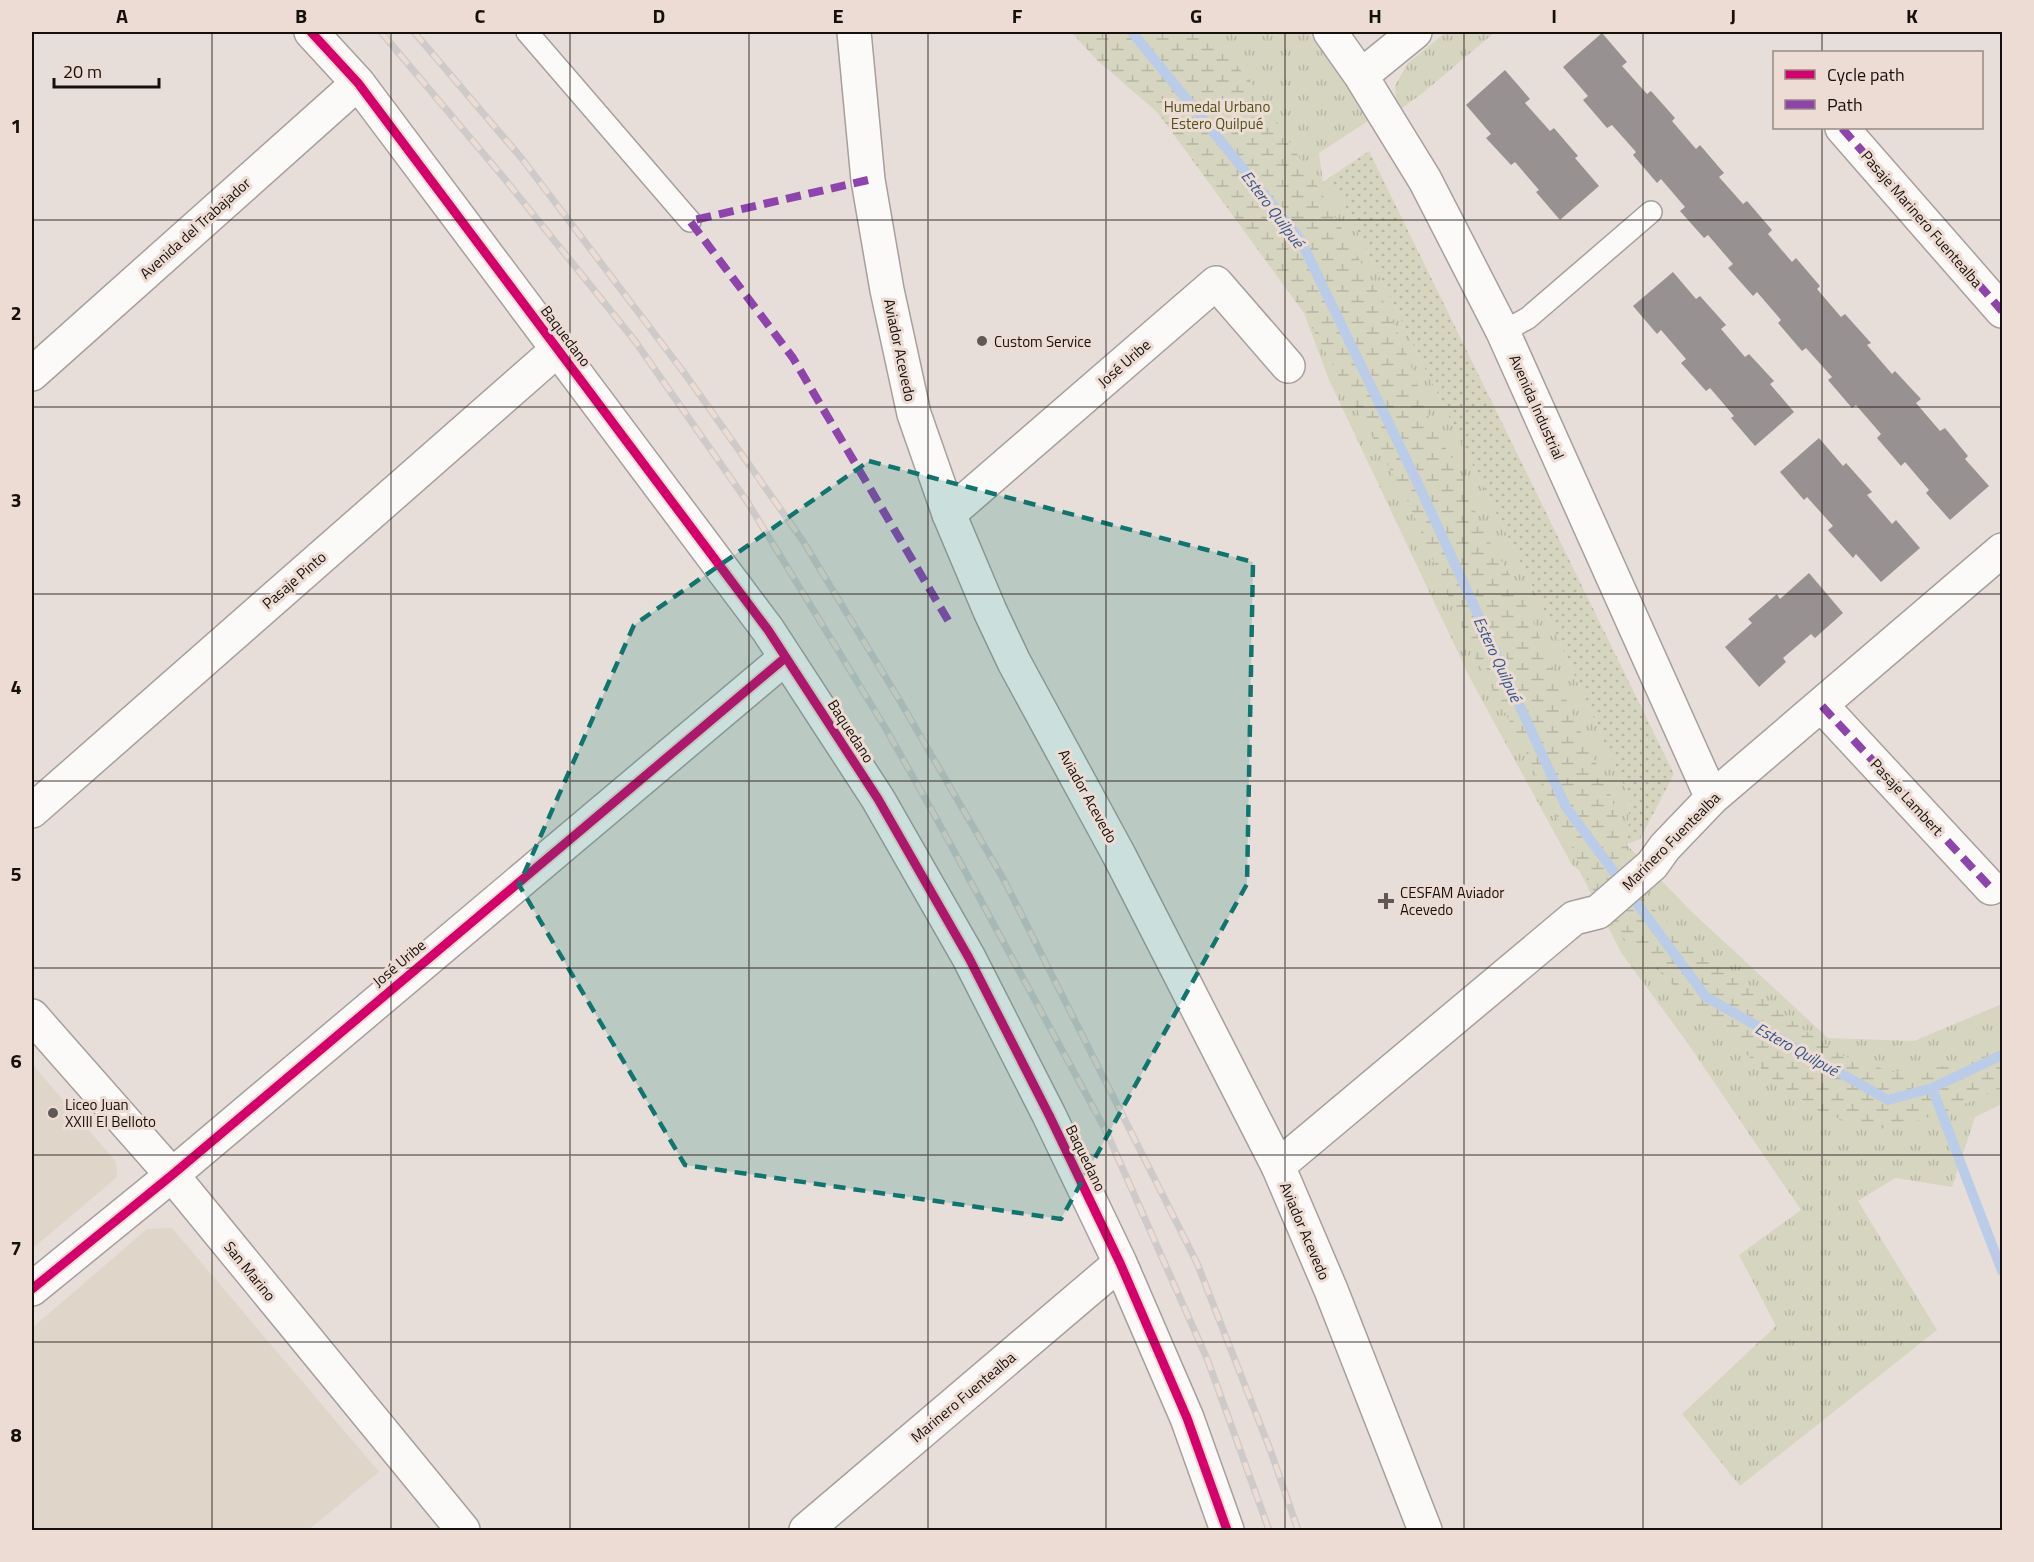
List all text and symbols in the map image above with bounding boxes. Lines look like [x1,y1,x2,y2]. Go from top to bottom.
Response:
text: A [116,0,128,31]
text: B [295,0,307,31]
text: C [475,0,486,31]
text: D [653,0,665,31]
text: E [832,0,844,31]
text: F [1012,0,1023,31]
text: G [1190,0,1202,31]
text: H [1368,0,1382,31]
text: I [1551,0,1557,31]
text: J [1730,0,1736,31]
text: K [1906,0,1918,31]
scale bar [54,51,159,89]
legend [1773,51,1983,129]
text: 20 m [63,58,102,85]
text: Cycle path [1827,61,1905,88]
text: Path [1827,91,1863,118]
park label: Humedal Urbano Estero Quilpué [1164,95,1270,135]
text: 1 [10,110,22,141]
street label: Pasaje Marinero Fuentealba [1856,145,1989,293]
water label: Estero Quilpué [1236,165,1311,254]
street label: Avenida del Trabajador [134,172,256,284]
text: 2 [10,297,22,328]
street label: Aviador Acevedo [878,297,922,403]
street label: Baquedano [535,300,597,372]
place label: Custom Service [994,330,1091,353]
street label: José Uribe [1092,333,1156,393]
marker: Custom Service [975,334,989,348]
street label: Avenida Industrial [1504,351,1570,463]
text: 3 [10,484,22,515]
street label: Pasaje Pinto [257,546,331,614]
water label: Estero Quilpué [1468,612,1529,707]
text: 4 [10,671,22,702]
street label: Baquedano [822,695,880,767]
street label: Aviador Acevedo [1053,745,1123,847]
street label: Pasaje Lambert [1865,753,1949,841]
street label: Marinero Fuentealba [1617,786,1726,895]
text: 5 [10,858,22,889]
place label: CESFAM Aviador Acevedo [1400,881,1505,921]
marker: CESFAM Aviador Acevedo [1377,892,1395,910]
street label: José Uribe [367,934,431,992]
water label: Estero Quilpué [1751,1016,1844,1083]
text: 6 [10,1045,22,1076]
place label: Liceo Juan XXIII El Belloto [65,1093,156,1133]
marker: Liceo Juan XXIII El Belloto [46,1106,60,1120]
street label: Baquedano [1060,1121,1112,1195]
street label: Aviador Acevedo [1274,1179,1336,1284]
text: 7 [10,1232,22,1263]
street label: San Marino [219,1236,282,1306]
street label: Marinero Fuentealba [905,1346,1021,1448]
text: 8 [10,1419,22,1450]

